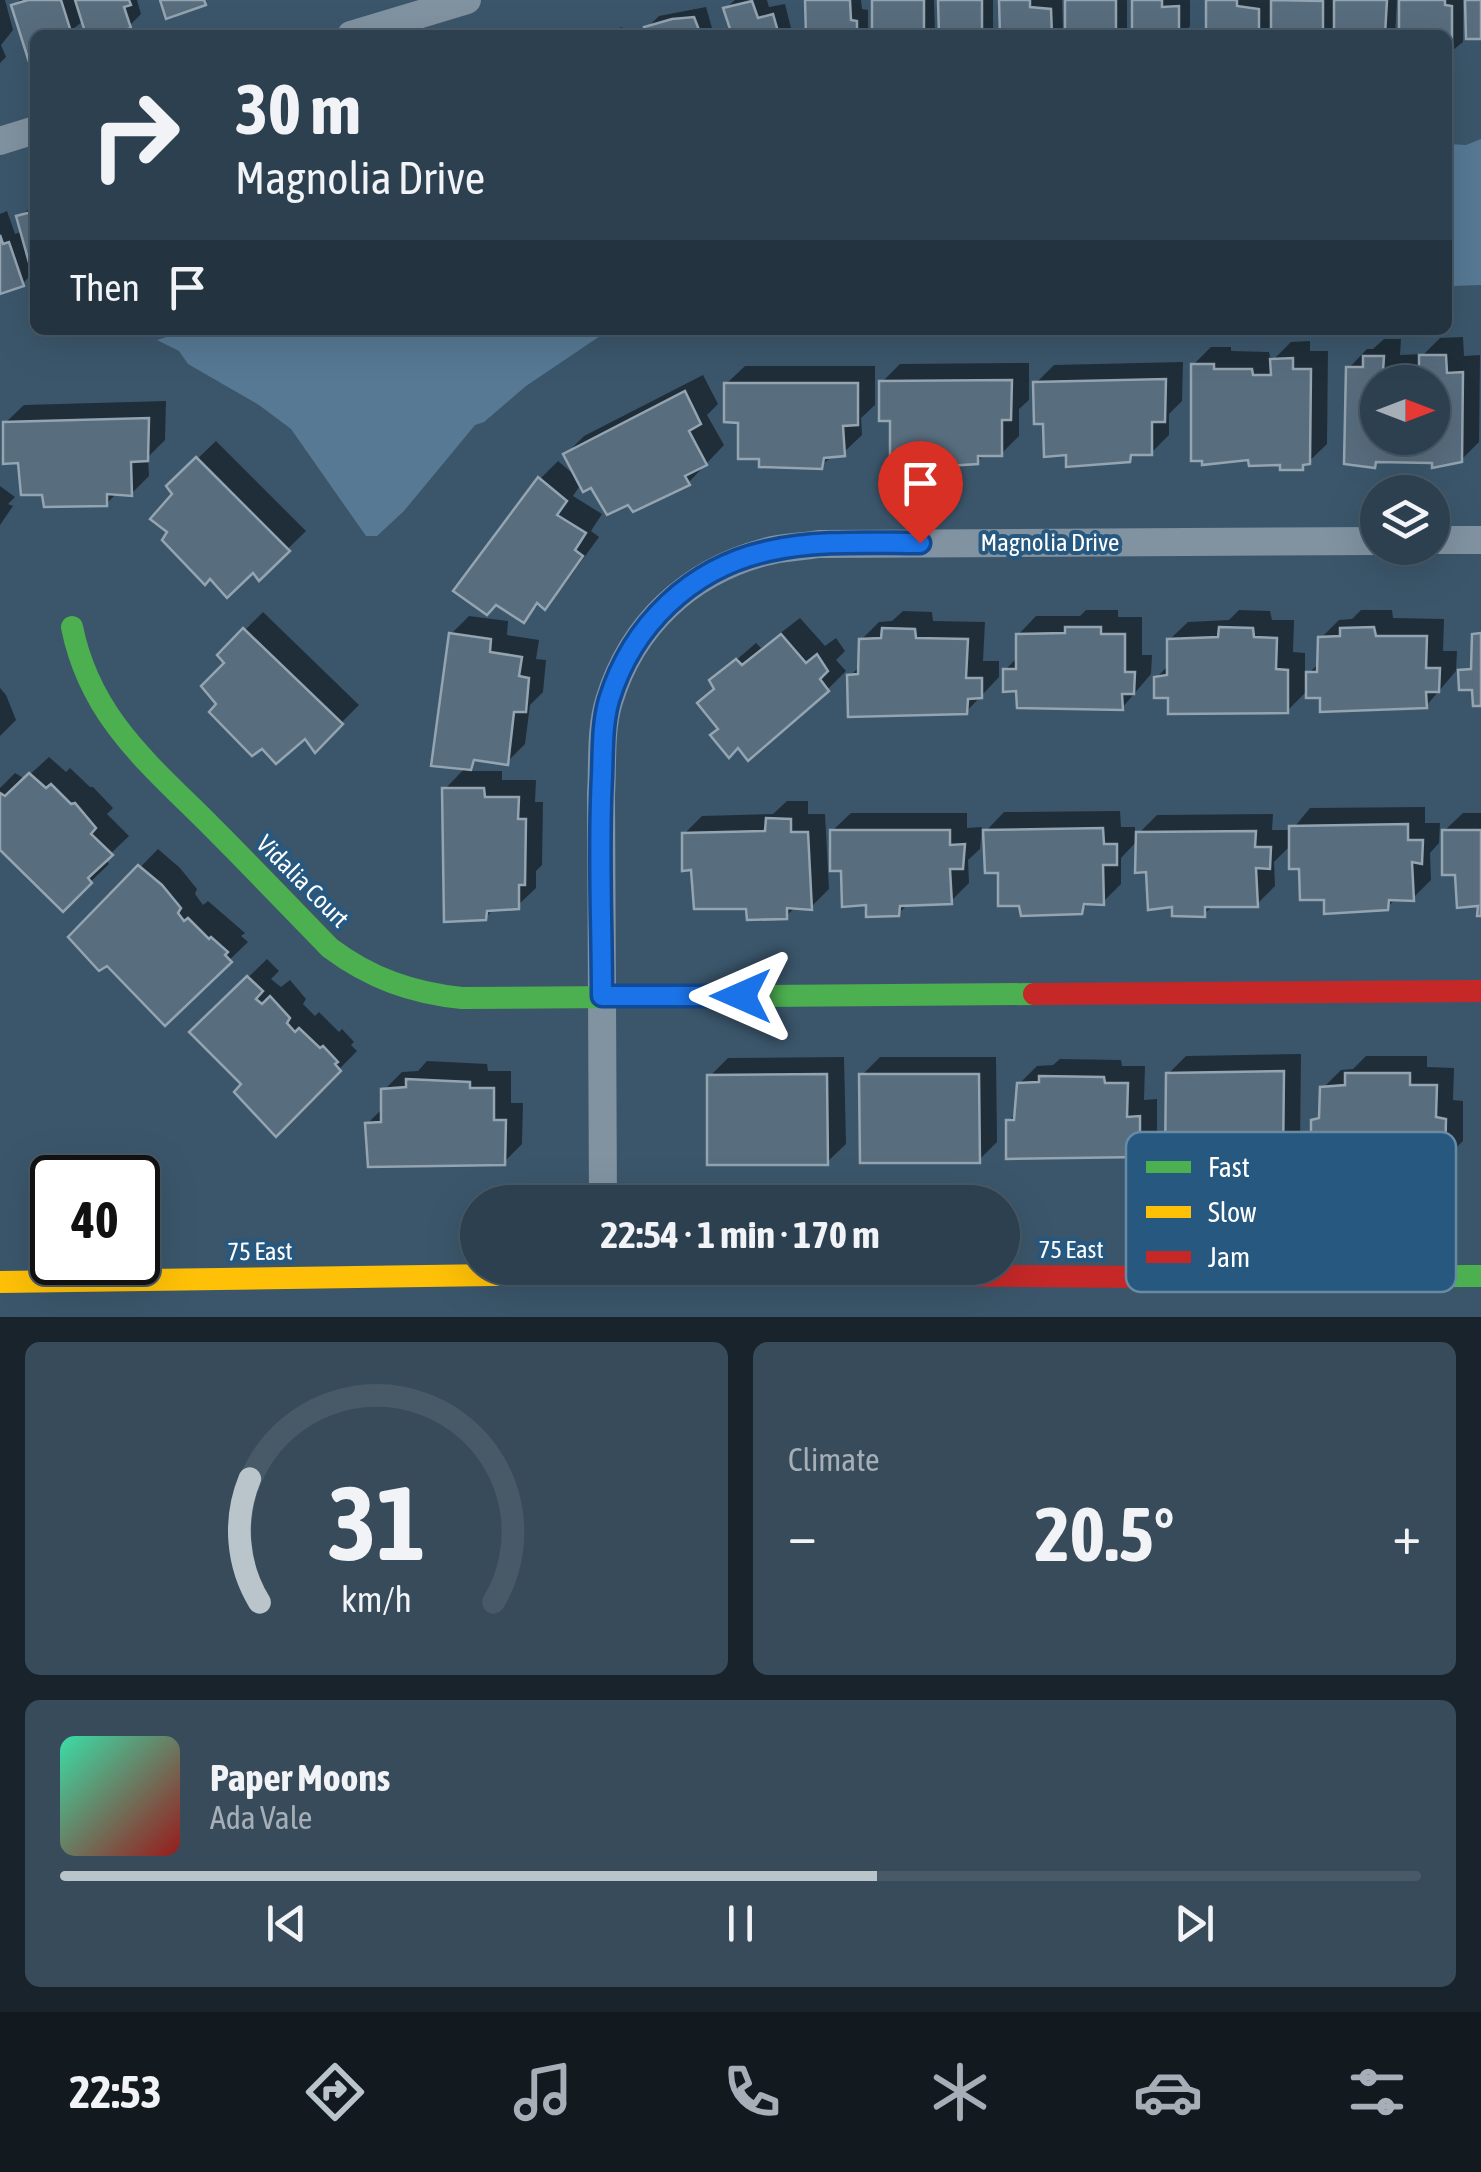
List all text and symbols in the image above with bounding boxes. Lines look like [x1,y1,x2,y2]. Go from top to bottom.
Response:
text: 30 m [235,69,361,149]
icon: right [70,70,200,200]
text: Magnolia Drive [235,152,485,204]
icon: arrive [160,260,215,315]
text: Then [70,266,140,309]
north arrow [1360,365,1450,455]
map controls [1360,365,1450,565]
pin [878,441,963,544]
icon: arrive [893,456,948,511]
button: layers [1360,475,1450,565]
street label: Magnolia Drive [981,528,1119,556]
street label: Vidalia Court [251,829,355,933]
position arrow [689,944,793,1048]
legend [1126,1132,1456,1292]
text: Fast [1208,1151,1250,1183]
speed limit sign: 40 [30,1155,160,1285]
text: Slow [1208,1196,1257,1228]
text: 22:54 · 1 min · 170 m [600,1213,880,1256]
street label: 75 East [1038,1235,1104,1263]
street label: 75 East [227,1236,293,1266]
text: Jam [1208,1241,1250,1273]
text: Climate [788,1441,880,1478]
text: 31 [328,1463,425,1582]
text: 20.5° [1035,1491,1174,1577]
text: − [788,1503,817,1566]
text: + [1392,1503,1421,1566]
text: km/h [341,1579,412,1620]
text: Paper Moons [210,1756,390,1799]
text: Ada Vale [210,1799,312,1836]
icon: previous [259,1896,314,1951]
icon: pause [713,1896,768,1951]
icon: next [1167,1896,1222,1951]
icon: directions [300,2057,370,2127]
icon: music [508,2057,578,2127]
icon: phone [717,2057,787,2127]
icon: climate [925,2057,995,2127]
icon: car [1133,2057,1203,2127]
icon: filters [1342,2057,1412,2127]
text: 22:53 [69,2066,162,2118]

